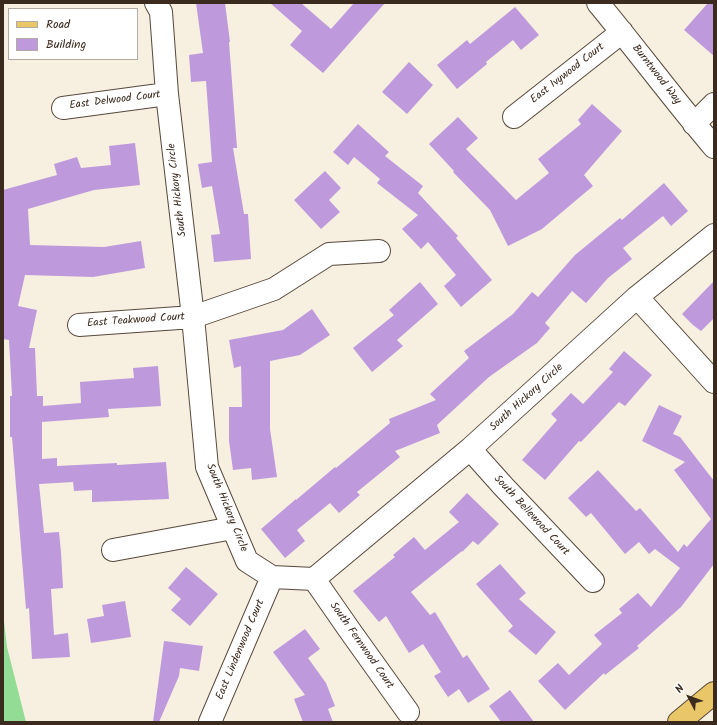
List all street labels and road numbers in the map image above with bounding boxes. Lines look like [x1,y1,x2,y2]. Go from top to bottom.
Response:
street label: East Ivywood Court [528,41,608,107]
street label: Burntwood Way [629,42,683,108]
street label: East Delwood Court [69,89,161,113]
street label: South Hickory Circle [166,142,190,238]
street label: East Teakwood Court [87,311,185,331]
street label: South Hickory Circle [488,362,566,434]
street label: South Hickory Circle [202,462,250,554]
street label: South Bellewood Court [490,473,572,559]
street label: East Lindenwood Court [214,598,268,702]
street label: South Fernwood Court [326,600,396,692]

